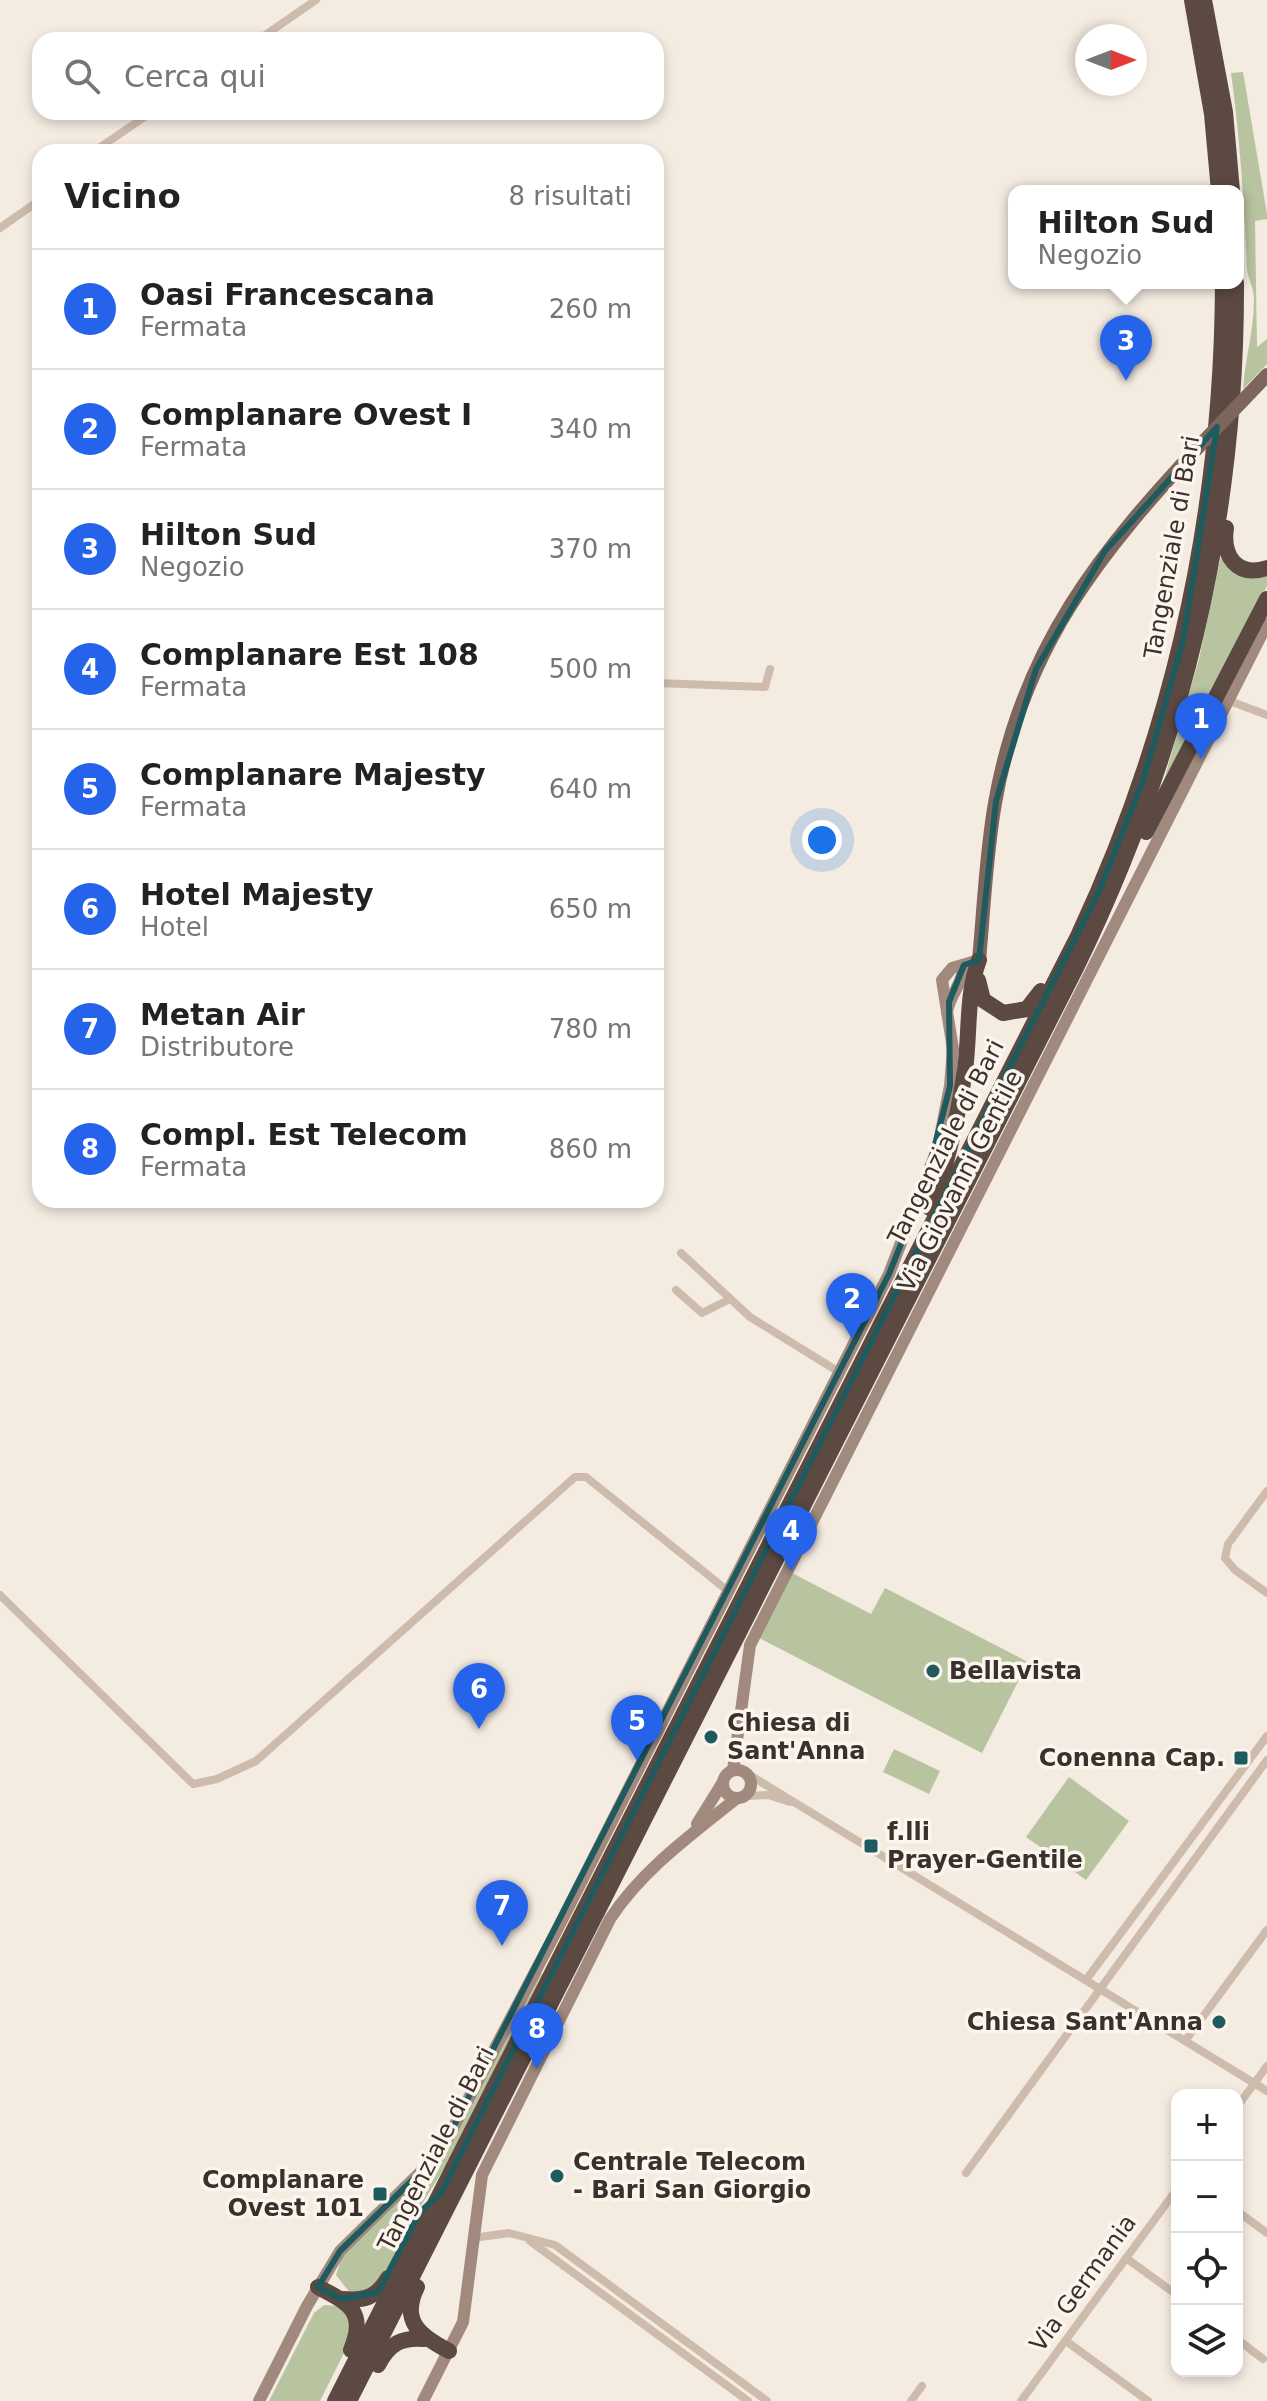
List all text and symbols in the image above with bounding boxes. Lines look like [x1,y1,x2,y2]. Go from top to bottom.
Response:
north arrow [1075,24,1147,96]
search box [32,32,664,120]
icon: search [60,54,104,98]
text: Cerca qui [124,59,266,94]
text: Vicino [64,176,181,216]
text: 8 risultati [508,181,632,211]
popup [1008,185,1244,289]
text: Hilton Sud [1038,205,1214,240]
text: Negozio [1038,240,1142,270]
text: Oasi Francescana [140,277,435,312]
text: 1 [81,294,99,324]
text: 260 m [549,294,632,324]
text: Fermata [140,312,247,342]
pin: 3 [1100,315,1152,381]
text: Complanare Ovest I [140,397,472,432]
text: 2 [81,414,99,444]
text: 340 m [549,414,632,444]
text: Fermata [140,432,247,462]
street label: Tangenziale di Bari [1138,433,1205,662]
text: Hilton Sud [140,517,317,552]
text: 3 [81,534,99,564]
text: 370 m [549,534,632,564]
text: Negozio [140,552,245,582]
text: Complanare Est 108 [140,637,479,672]
text: 4 [81,654,99,684]
text: 500 m [549,654,632,684]
text: Fermata [140,672,247,702]
pin: 1 [1175,693,1227,759]
text: Complanare Majesty [140,757,486,792]
text: 5 [81,774,99,804]
text: 640 m [549,774,632,804]
text: Fermata [140,792,247,822]
your location [802,820,842,860]
text: Hotel Majesty [140,877,374,912]
text: 6 [81,894,99,924]
text: 650 m [549,894,632,924]
text: Hotel [140,912,209,942]
text: Metan Air [140,997,305,1032]
text: 7 [81,1014,99,1044]
text: 780 m [549,1014,632,1044]
text: Distributore [140,1032,294,1062]
street label: Tangenziale di Bari [882,1035,1010,1250]
street label: Via Giovanni Gentile [892,1066,1028,1296]
text: Compl. Est Telecom [140,1117,468,1152]
text: 8 [81,1134,99,1164]
text: 860 m [549,1134,632,1164]
text: Fermata [140,1152,247,1182]
pin: 2 [826,1273,878,1339]
pin: 4 [765,1505,817,1571]
place label: Bellavista [949,1657,1082,1685]
marker: Bellavista [924,1662,942,1680]
pin: 6 [453,1663,505,1729]
pin: 5 [611,1695,663,1761]
place label: Chiesa di Sant'Anna [727,1709,865,1765]
marker: Chiesa di Sant'Anna [702,1728,720,1746]
place label: Conenna Cap. [1039,1744,1225,1772]
marker: Conenna Cap. [1232,1749,1250,1767]
place label: f.lli Prayer-Gentile [887,1818,1083,1874]
marker: f.lli Prayer-Gentile [862,1837,880,1855]
pin: 7 [476,1880,528,1946]
pin: 8 [511,2003,563,2069]
place label: Chiesa Sant'Anna [967,2008,1203,2036]
marker: Chiesa Sant'Anna [1210,2013,1228,2031]
street label: Tangenziale di Bari [372,2042,500,2257]
map controls [1171,2089,1243,2377]
button: + [1171,2089,1243,2161]
place label: Centrale Telecom - Bari San Giorgio [573,2148,811,2204]
button: − [1171,2161,1243,2233]
place label: Complanare Ovest 101 [202,2166,364,2222]
marker: Centrale Telecom - Bari San Giorgio [548,2167,566,2185]
marker: Complanare Ovest 101 [371,2185,389,2203]
street label: Via Germania [1024,2209,1142,2357]
button: locate [1171,2233,1243,2305]
button: layers [1171,2305,1243,2377]

